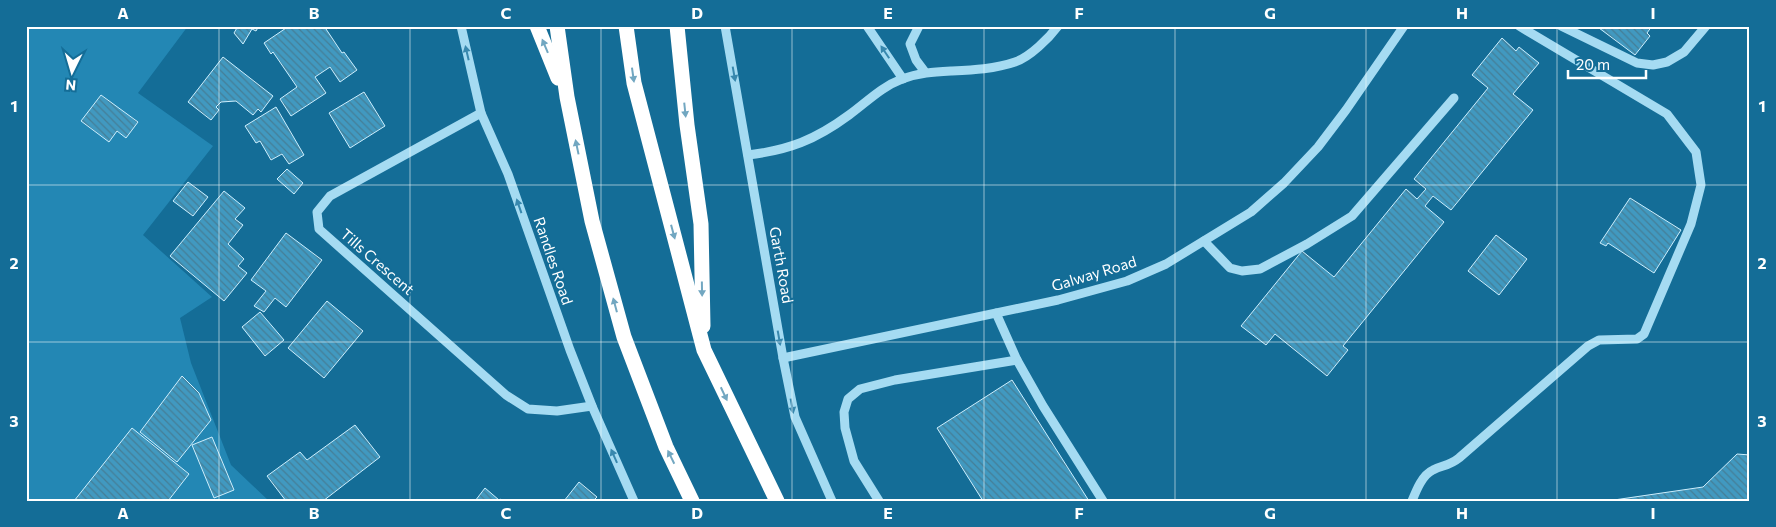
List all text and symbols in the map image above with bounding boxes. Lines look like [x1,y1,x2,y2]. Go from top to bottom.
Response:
text: A [117,3,129,22]
text: B [309,3,320,22]
text: C [501,3,512,22]
text: D [691,3,703,22]
text: E [883,3,893,22]
text: F [1074,3,1084,22]
text: G [1264,3,1276,22]
text: H [1456,3,1468,22]
text: I [1650,3,1656,22]
one-way arrow [541,38,549,53]
one-way arrow [463,46,471,61]
one-way arrow [880,46,890,59]
north arrow [48,48,98,98]
scale bar [1568,48,1646,80]
text: 20 m [1576,55,1610,73]
one-way arrow [629,67,637,83]
one-way arrow [730,67,738,83]
text: N [65,77,77,94]
text: 1 [10,96,18,115]
text: 1 [1758,96,1766,115]
one-way arrow [682,102,690,118]
one-way arrow [572,138,580,154]
one-way arrow [515,199,522,214]
street label: Randles Road [531,214,577,307]
street label: Tills Crescent [337,224,418,298]
one-way arrow [669,224,677,240]
street label: Garth Road [766,225,798,305]
street label: Galway Road [1049,252,1138,294]
text: 2 [9,253,19,272]
text: 2 [1757,253,1767,272]
one-way arrow [698,281,706,297]
one-way arrow [610,297,618,312]
one-way arrow [776,330,784,346]
one-way arrow [721,387,729,401]
one-way arrow [789,398,797,414]
text: 3 [9,411,19,430]
text: 3 [1757,411,1767,430]
one-way arrow [610,449,618,463]
one-way arrow [667,450,675,464]
text: A [117,503,129,522]
text: B [309,503,320,522]
text: C [501,503,512,522]
text: D [691,503,703,522]
text: E [883,503,893,522]
text: F [1074,503,1084,522]
text: G [1264,503,1276,522]
text: H [1456,503,1468,522]
text: I [1650,503,1656,522]

